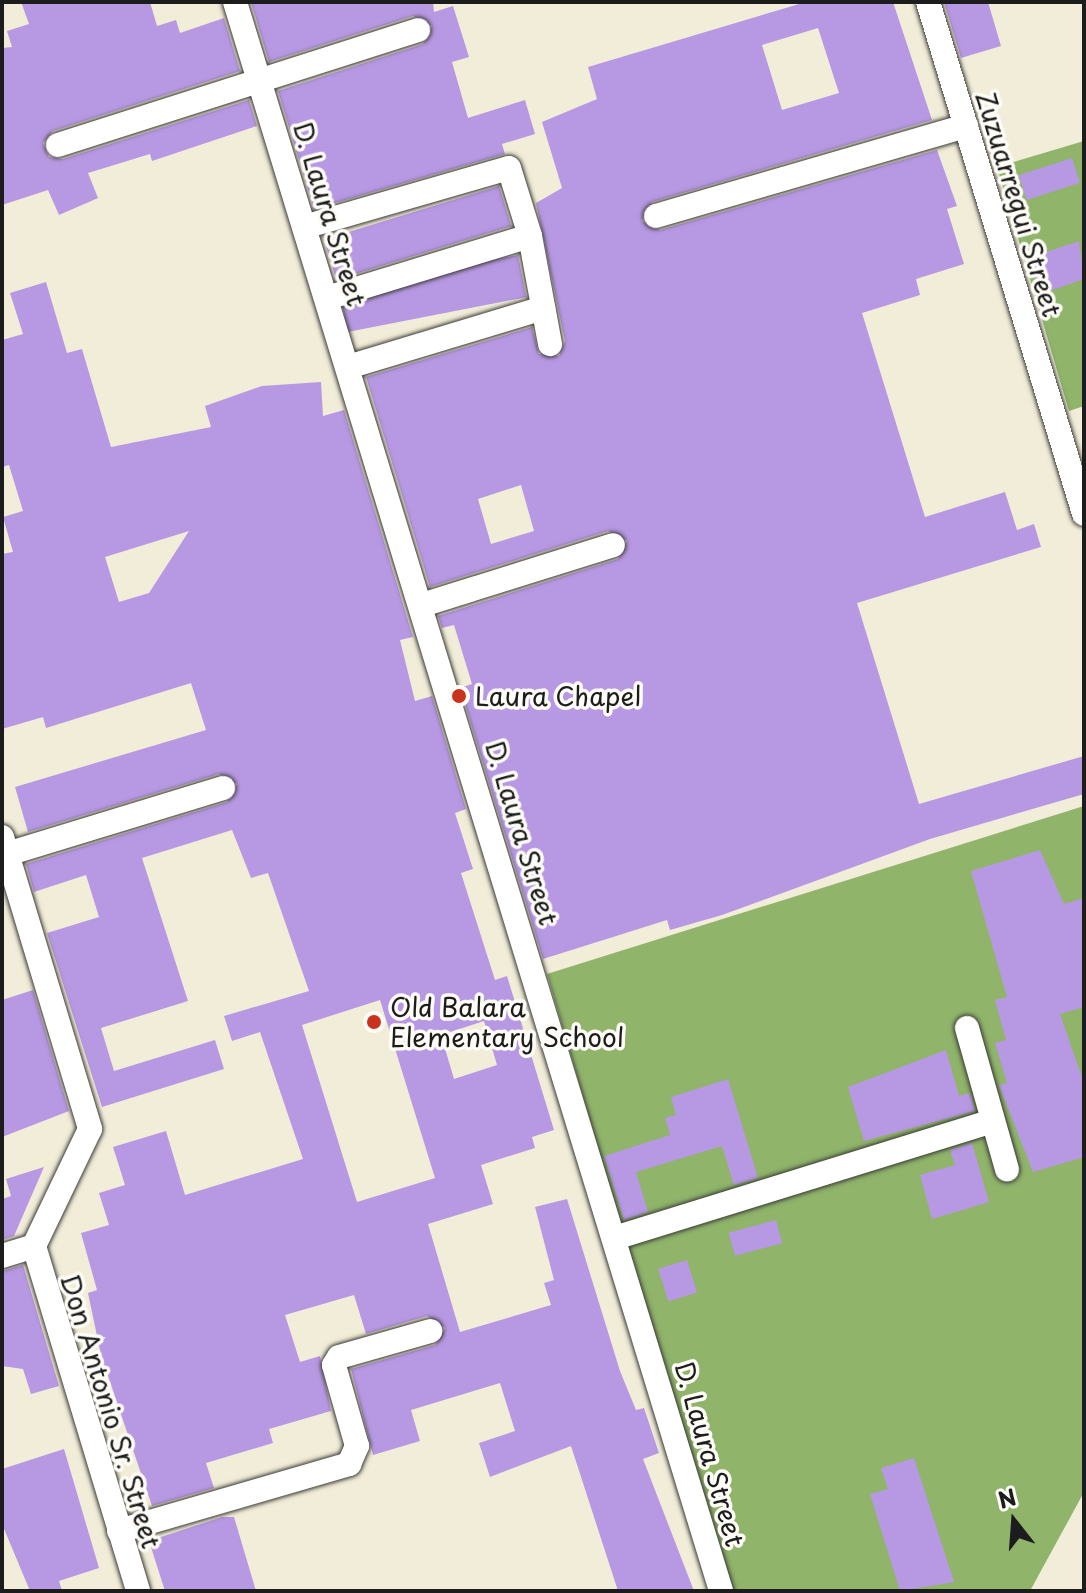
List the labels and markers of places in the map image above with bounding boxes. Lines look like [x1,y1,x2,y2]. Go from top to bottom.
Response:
place label: Laura Chapel [475,680,642,712]
marker: Laura Chapel [450,687,468,705]
place label: Old Balara Elementary School [390,991,624,1052]
marker: Old Balara Elementary School [365,1013,383,1031]

